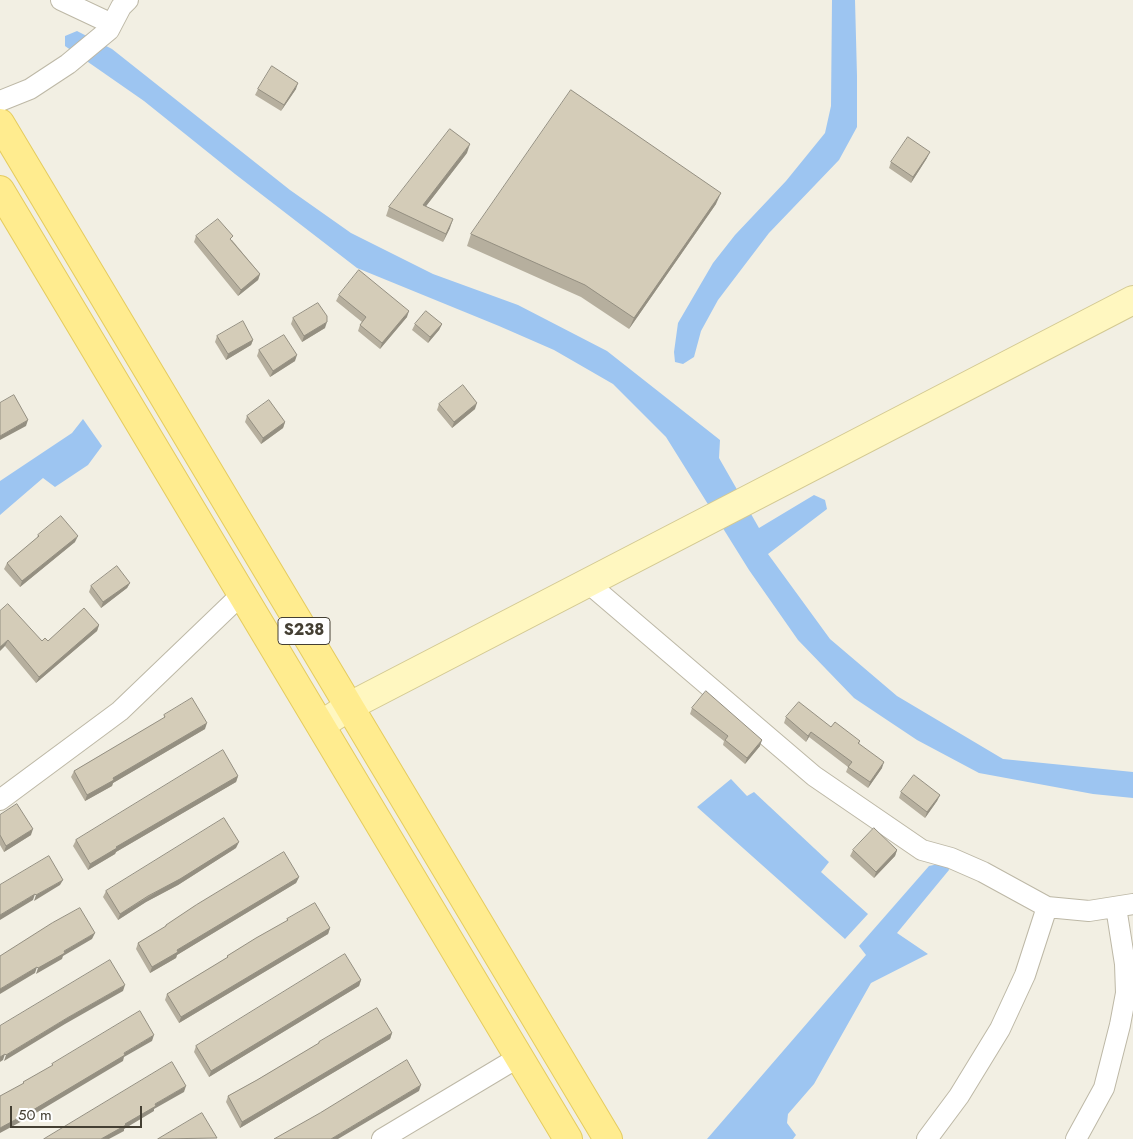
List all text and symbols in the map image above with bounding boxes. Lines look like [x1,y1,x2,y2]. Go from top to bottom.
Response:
road number: S238 [278,618,330,644]
scale bar [12,1096,145,1128]
text: 50 m [18,1104,52,1126]

